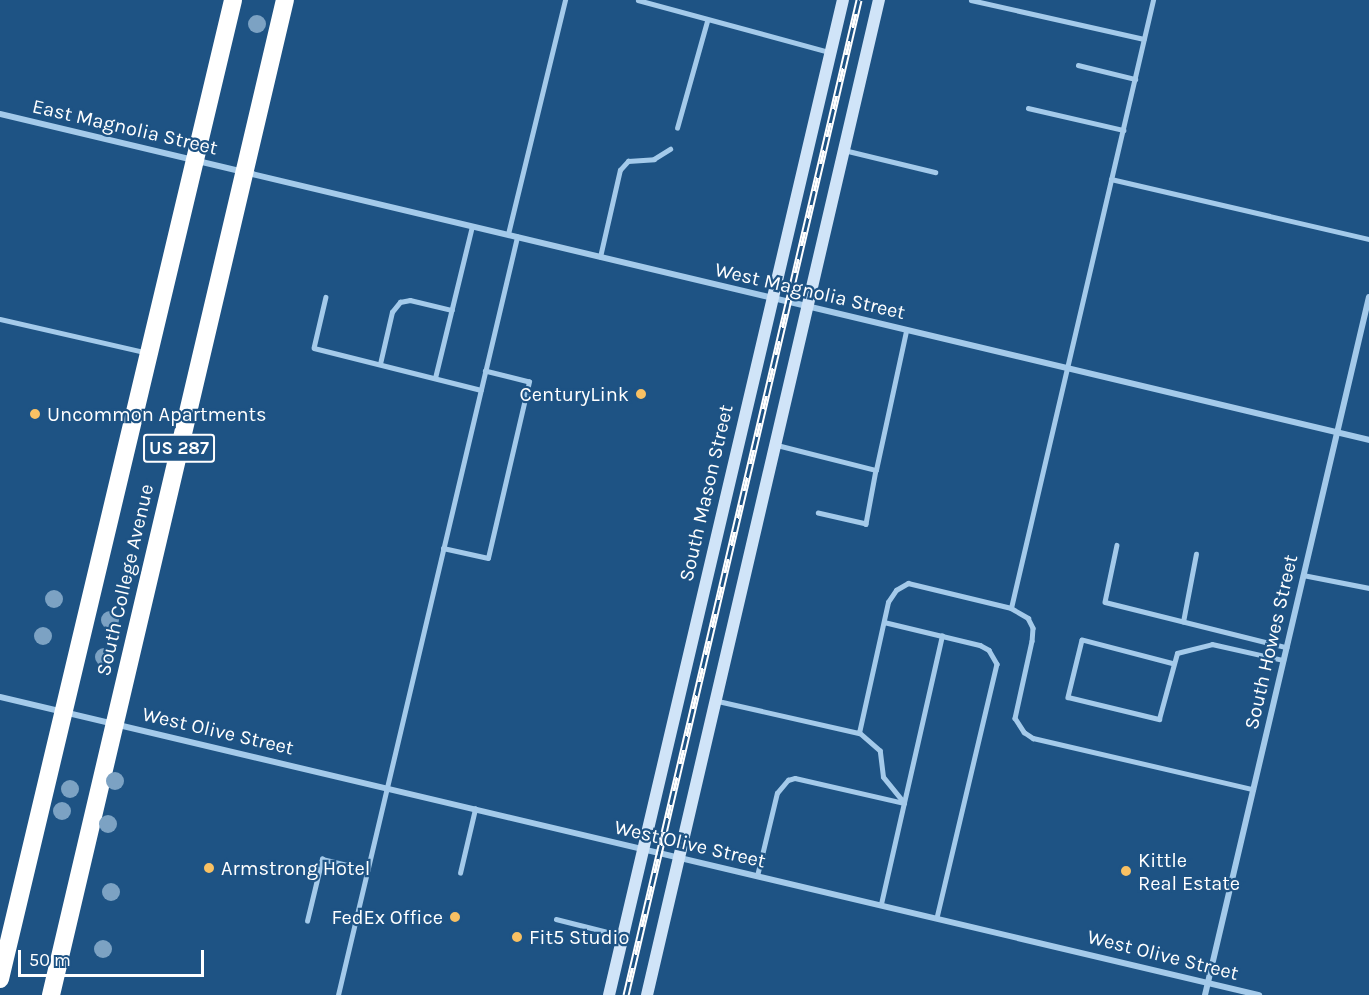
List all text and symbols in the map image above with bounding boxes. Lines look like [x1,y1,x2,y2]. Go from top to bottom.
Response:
street label: East Magnolia Street [30,94,220,160]
street label: West Magnolia Street [712,257,908,325]
place label: CenturyLink [520,382,629,406]
marker: CenturyLink [634,387,648,401]
place label: Uncommon Apartments [47,402,267,426]
street label: South Mason Street [674,402,738,584]
marker: Uncommon Apartments [28,407,42,421]
road number: US 287 [143,433,215,463]
street label: South College Avenue [91,482,159,678]
street label: South Howes Street [1239,552,1303,732]
street label: West Olive Street [140,702,296,760]
street label: West Olive Street [612,815,768,873]
place label: Kittle Real Estate [1138,848,1240,895]
place label: Armstrong Hotel [221,856,370,880]
marker: Armstrong Hotel [202,861,216,875]
marker: Kittle Real Estate [1119,864,1133,878]
place label: FedEx Office [332,905,443,929]
marker: FedEx Office [448,910,462,924]
place label: Fit5 Studio [529,925,629,949]
street label: West Olive Street [1085,925,1241,985]
marker: Fit5 Studio [510,930,524,944]
scale bar [21,938,207,976]
text: 50 m [29,949,71,971]

